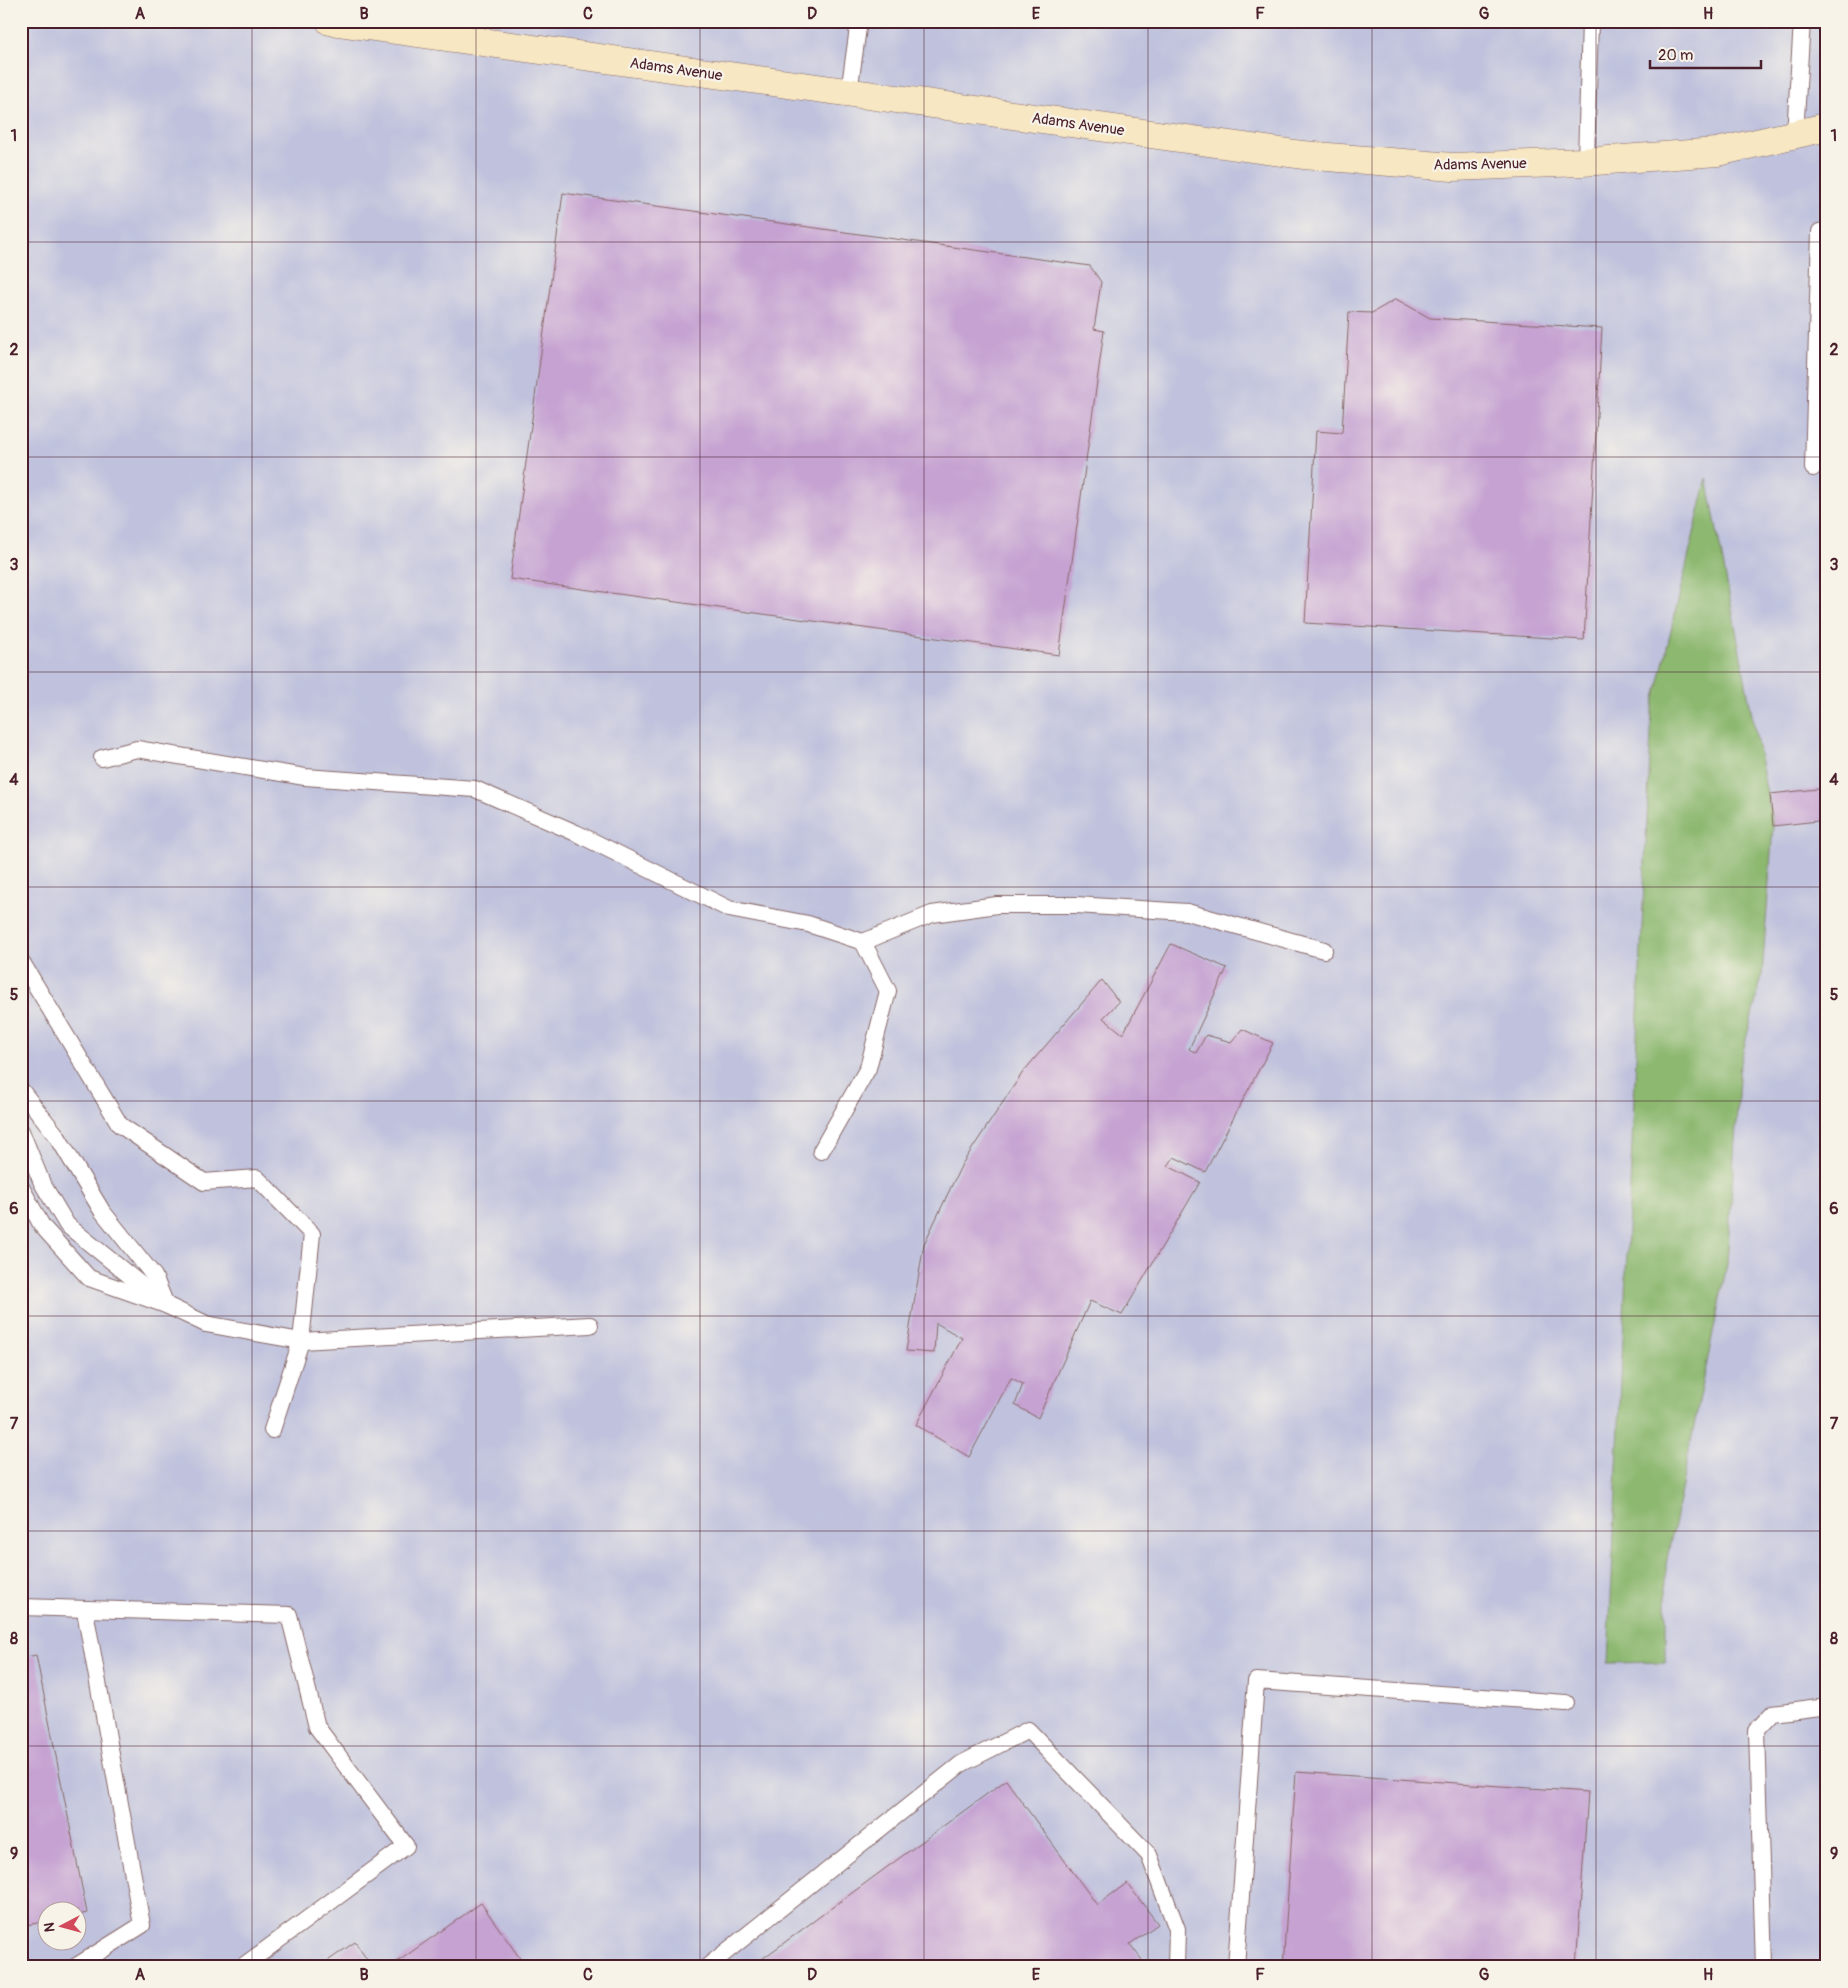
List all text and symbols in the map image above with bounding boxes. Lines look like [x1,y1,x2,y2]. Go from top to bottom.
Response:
text: A [135,4,146,24]
text: B [359,4,369,24]
text: C [583,4,593,24]
text: D [807,4,817,24]
text: E [1032,4,1041,24]
text: F [1255,4,1265,24]
text: G [1479,4,1490,24]
text: H [1703,4,1713,24]
scale bar [1650,38,1762,70]
text: 20 m [1658,46,1693,65]
street label: Adams Avenue [628,54,724,85]
street label: Adams Avenue [1030,109,1126,140]
text: 1 [11,126,17,146]
text: 1 [1831,126,1837,146]
street label: Adams Avenue [1433,154,1527,175]
text: 2 [10,340,19,360]
text: 2 [1830,340,1839,360]
text: 3 [10,555,19,575]
text: 3 [1830,555,1839,575]
text: 4 [9,770,19,790]
text: 4 [1829,770,1839,790]
text: 5 [10,985,19,1005]
text: 5 [1830,985,1839,1005]
text: 6 [9,1199,19,1219]
text: 6 [1829,1199,1839,1219]
text: 7 [10,1414,19,1434]
text: 7 [1830,1414,1839,1434]
text: 8 [10,1629,18,1649]
text: 8 [1830,1629,1838,1649]
text: 9 [10,1844,18,1864]
text: 9 [1830,1844,1838,1864]
north arrow [38,1900,88,1950]
text: N [41,1922,59,1933]
text: A [135,1965,146,1985]
text: B [359,1965,369,1985]
text: C [583,1965,593,1985]
text: D [807,1965,817,1985]
text: E [1032,1965,1041,1985]
text: F [1255,1965,1265,1985]
text: G [1479,1965,1490,1985]
text: H [1703,1965,1713,1985]

